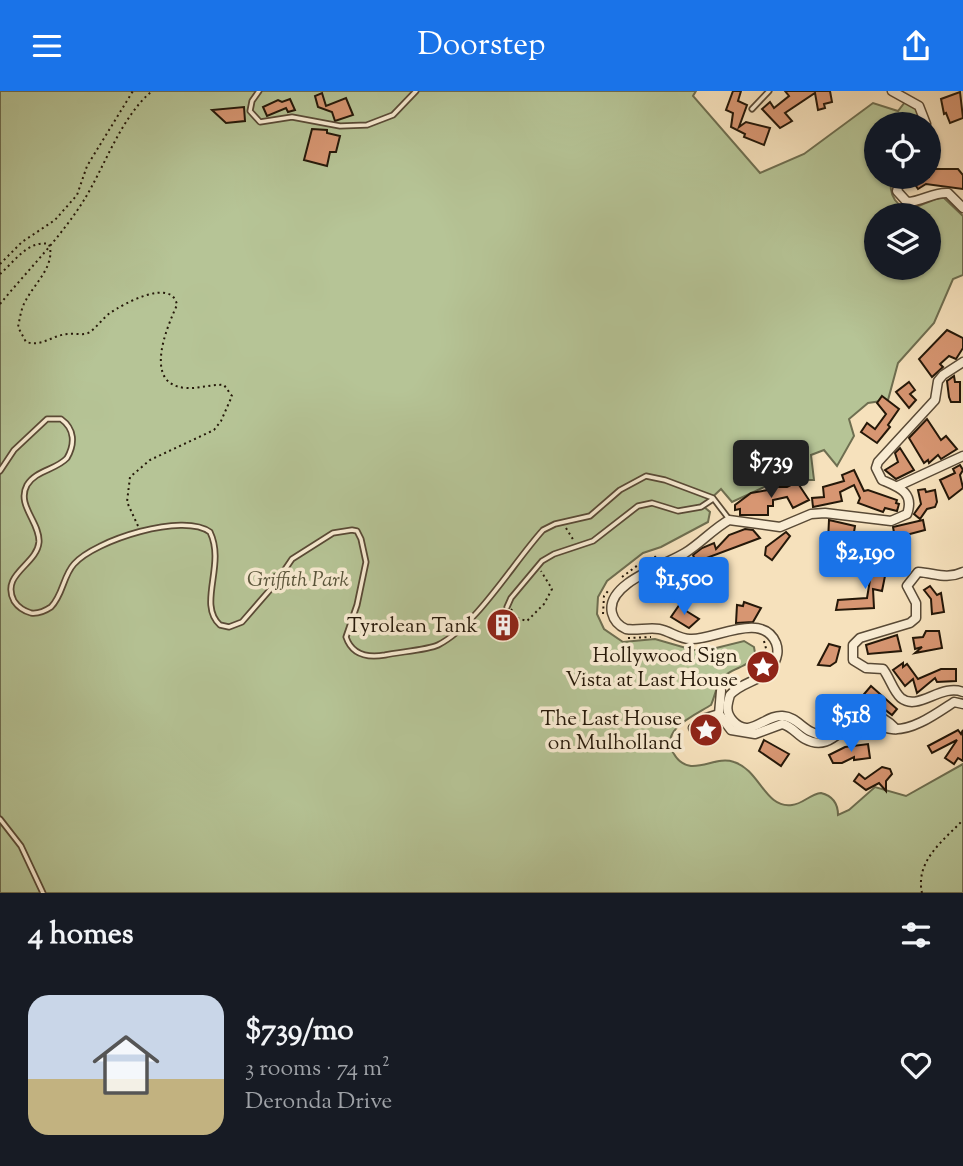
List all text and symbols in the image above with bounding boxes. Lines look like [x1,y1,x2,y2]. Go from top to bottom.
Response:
text: Doorstep [417,23,546,69]
icon: menu [28,27,66,65]
icon: share [897,27,935,65]
map controls [864,112,941,280]
button: locate [864,112,941,189]
button: layers [864,203,941,280]
pin: $739 [730,441,812,500]
text: $739 [749,446,793,479]
pin: $2,190 [808,531,922,591]
text: $2,190 [835,537,895,570]
pin: $1,500 [627,557,741,617]
text: $1,500 [655,563,713,596]
park label: Griffith Park [247,566,350,596]
building icon: Tyrolean Tank [484,606,522,644]
place label: Tyrolean Tank [347,612,479,642]
place label: Hollywood Sign Vista at Last House [565,642,738,696]
place icon: Hollywood Sign Vista at Last House [744,648,782,686]
pin: $518 [810,695,892,754]
text: $518 [831,700,871,733]
place label: The Last House on Mulholland [540,705,682,759]
place icon: The Last House on Mulholland [687,711,725,749]
text: 4 homes [28,914,134,957]
icon: filters [897,916,935,954]
text: $739/mo [245,1010,354,1053]
icon: home [84,1023,168,1107]
icon: heart [897,1046,935,1084]
text: 3 rooms · 74 m² [245,1053,390,1086]
text: Deronda Drive [245,1086,392,1119]

